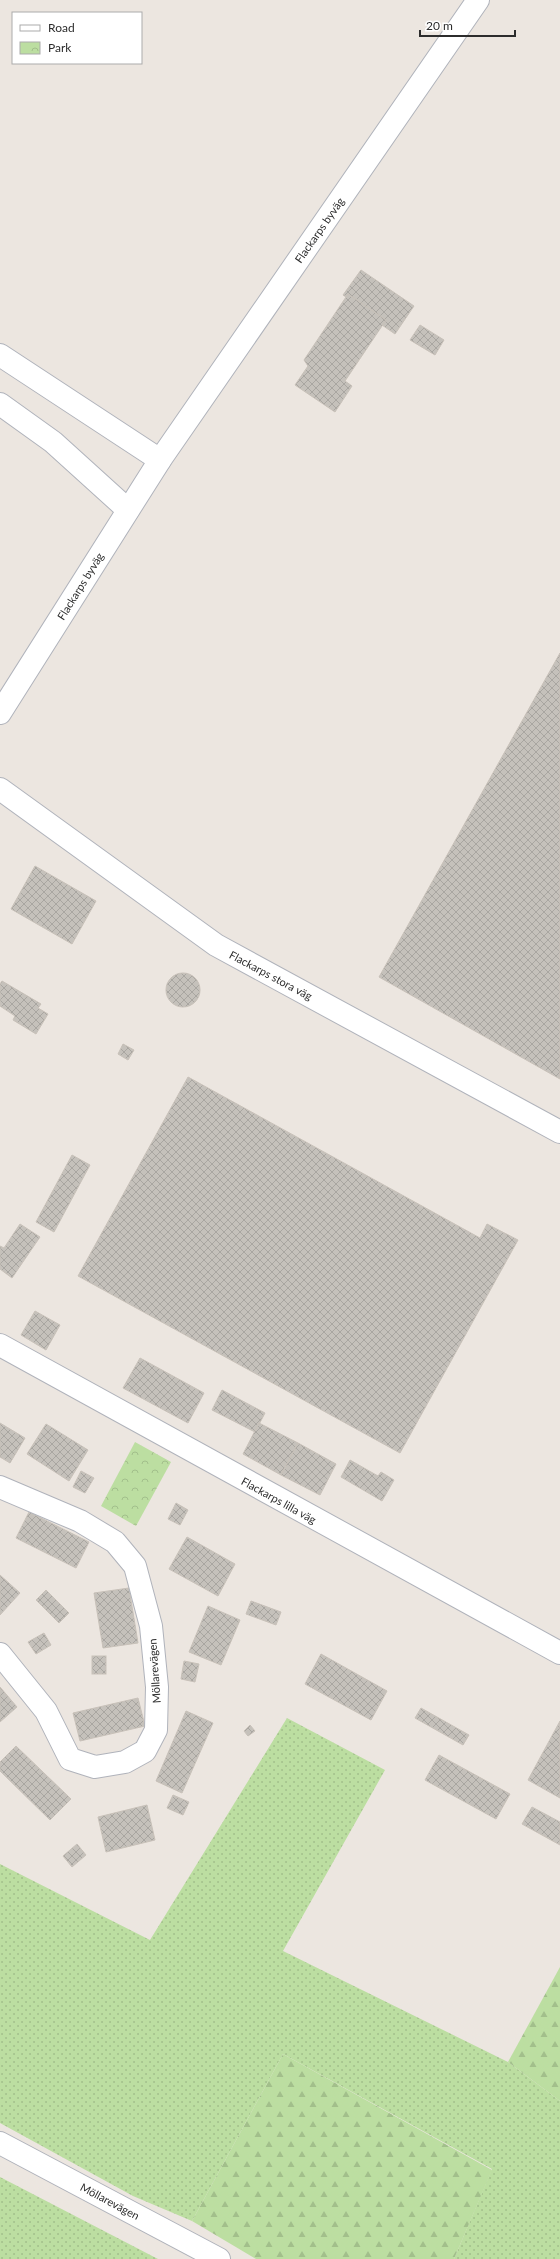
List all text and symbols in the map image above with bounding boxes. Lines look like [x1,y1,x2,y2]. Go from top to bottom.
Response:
legend [12,12,142,64]
scale bar [420,12,515,38]
text: 20 m [426,18,453,33]
text: Road [48,20,75,35]
text: Park [48,40,72,55]
street label: Flackarps byväg [292,195,346,265]
street label: Flackarps byväg [54,550,106,622]
street label: Flackarps stora väg [227,948,315,1002]
street label: Flackarps lilla väg [239,1474,319,1526]
street label: Möllarevägen [145,1638,163,1704]
street label: Möllarevägen [78,2180,142,2222]

